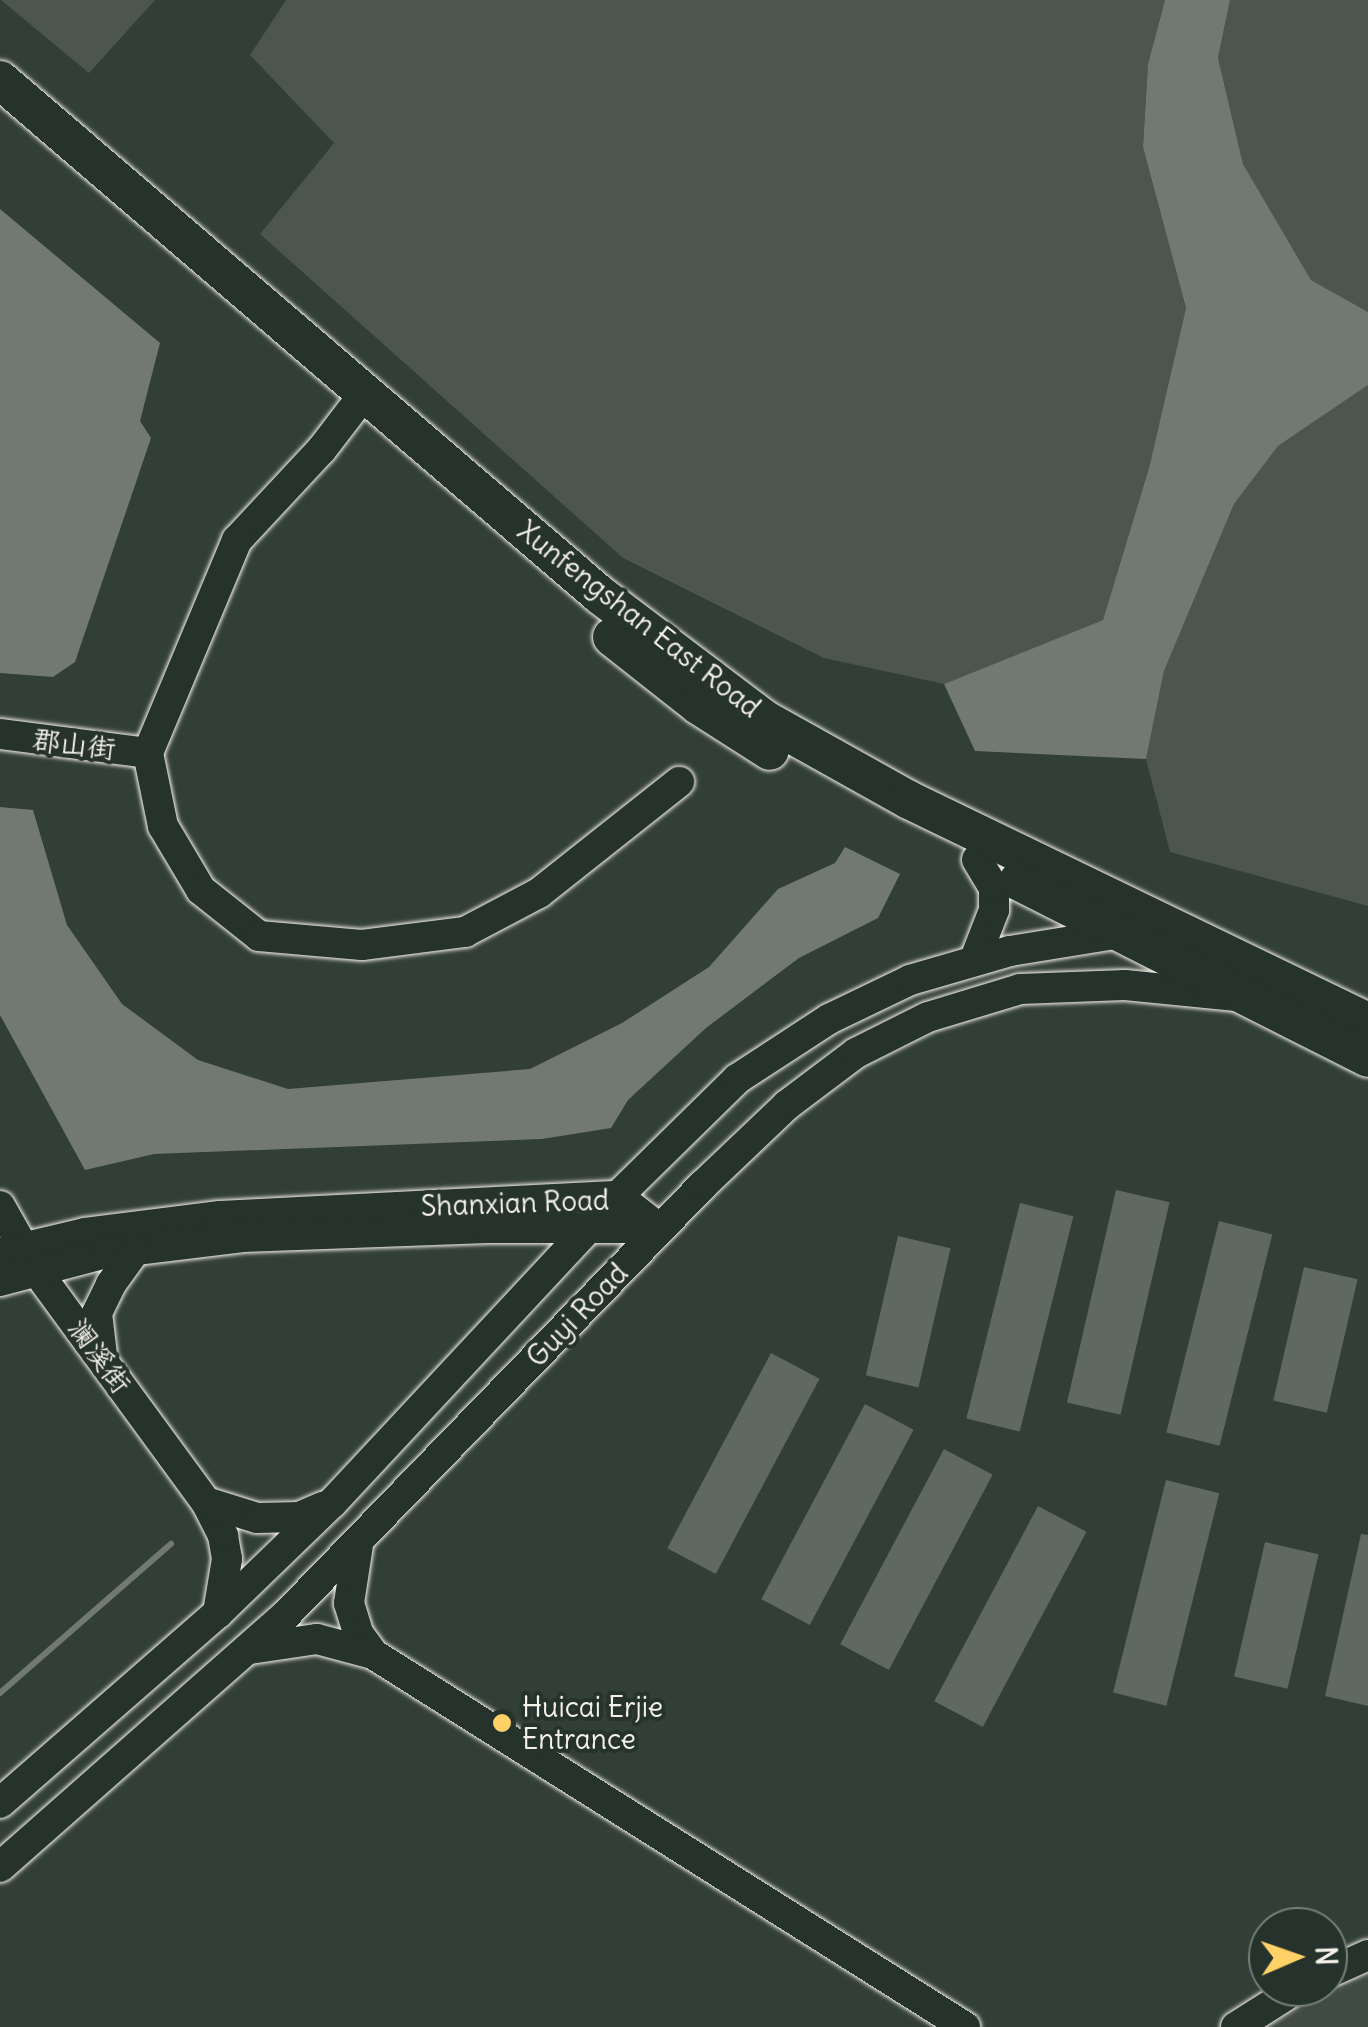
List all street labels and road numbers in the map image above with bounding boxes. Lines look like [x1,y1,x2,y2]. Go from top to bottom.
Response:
street label: Xunfengshan East Road [511,514,767,724]
street label: 郡山街 [30,722,118,766]
street label: Shanxian Road [420,1183,610,1223]
street label: Guyi Road [519,1256,635,1374]
street label: 澜溪街 [62,1312,138,1400]

